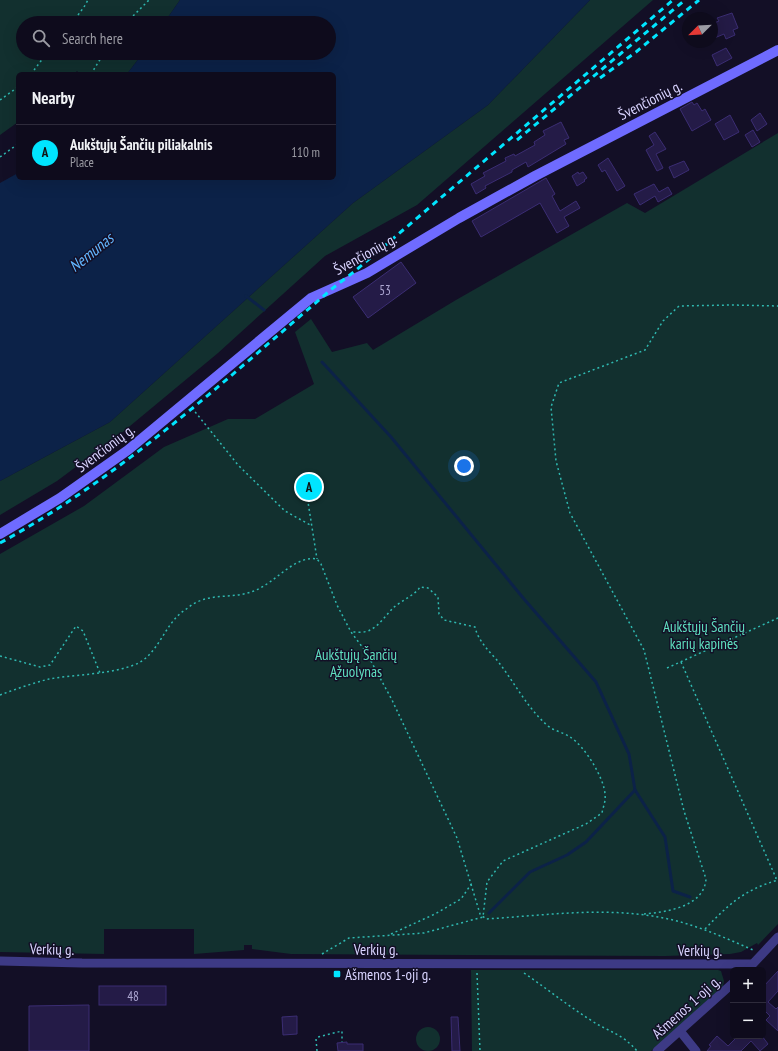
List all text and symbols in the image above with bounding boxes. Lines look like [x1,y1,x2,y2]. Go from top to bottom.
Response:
north arrow [682,12,718,48]
search box [16,16,336,60]
icon: search [30,27,52,49]
text: Search here [62,29,123,48]
street label: Švenčionių g. [615,76,685,124]
text: Nearby [32,87,75,109]
text: Aukštųjų Šančių piliakalnis [70,135,212,154]
text: A [42,144,48,161]
text: 110 m [291,144,320,161]
text: Place [70,154,94,171]
water label: Nemunas [65,227,119,276]
street label: Švenčionių g. [330,229,400,279]
house number: 53 [379,282,391,299]
street label: Švenčionių g. [72,420,138,476]
your location [454,456,474,476]
pin: A [296,472,322,502]
park label: Aukštųjų Šančių karių kapinės [663,617,746,653]
park label: Aukštųjų Šančių Ąžuolynas [315,645,398,681]
street label: Verkių g. [29,939,75,959]
street label: Verkių g. [353,940,399,959]
street label: Verkių g. [677,941,723,960]
place label: Ašmenos 1-oji g. [345,965,431,984]
map controls [730,967,766,1039]
button: + [730,967,766,1003]
marker: Ašmenos 1-oji g. [332,969,342,979]
street label: Ašmenos 1-oji g. [648,971,724,1043]
house number: 48 [127,988,139,1005]
button: − [730,1003,766,1039]

